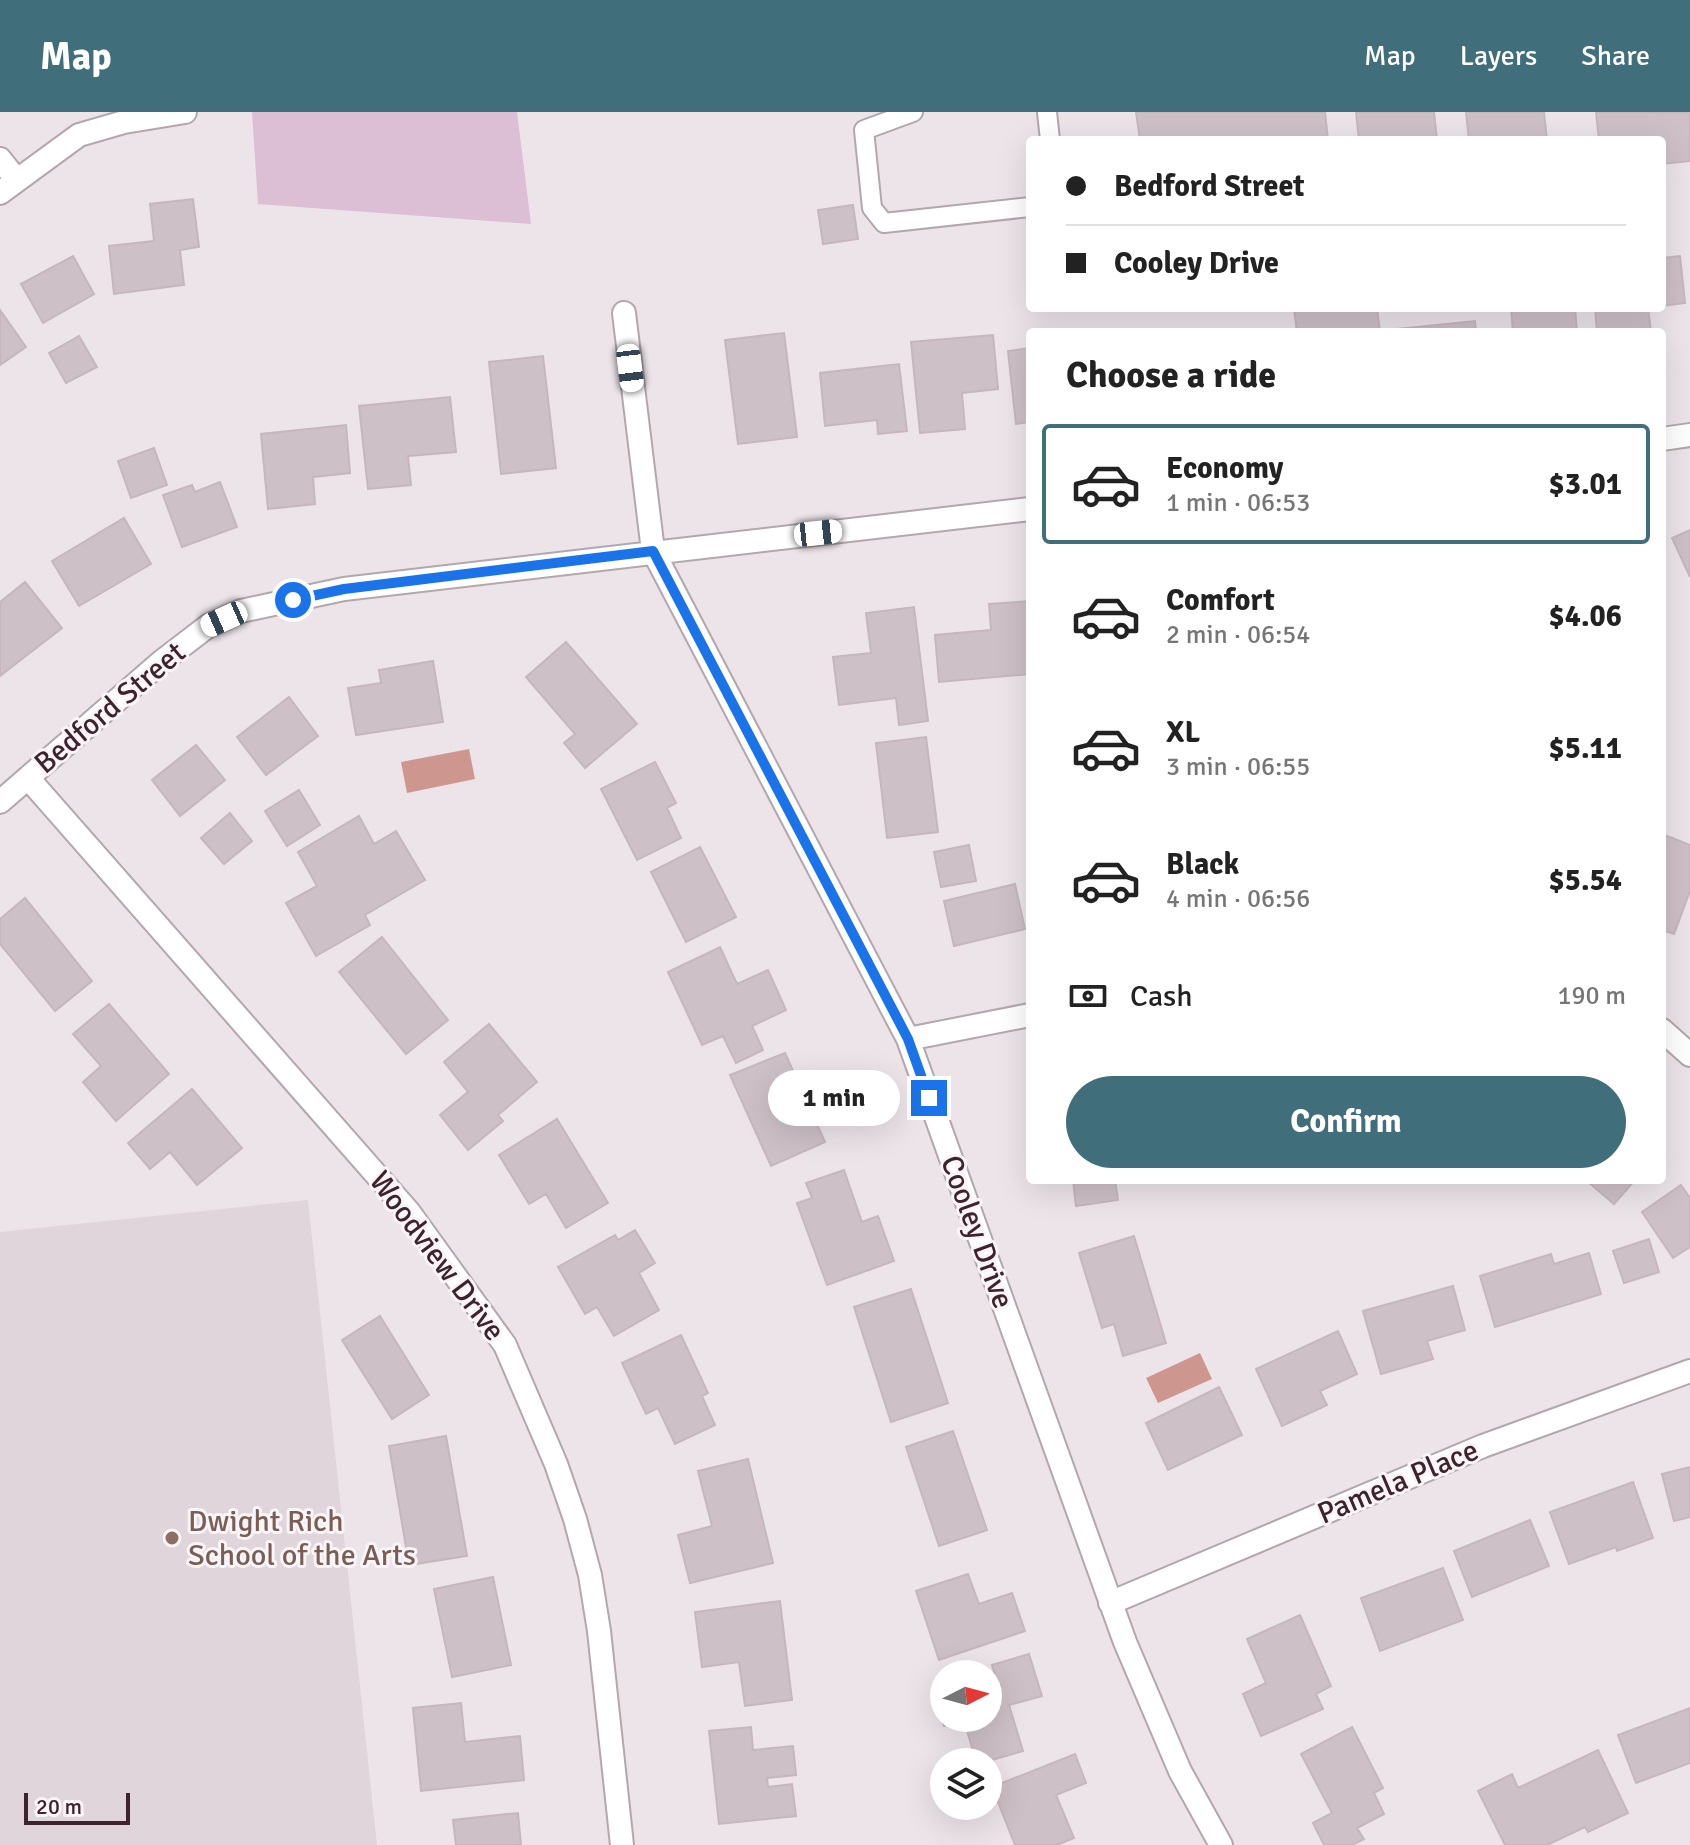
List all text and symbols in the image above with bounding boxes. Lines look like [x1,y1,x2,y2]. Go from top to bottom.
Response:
text: Map [40,33,112,80]
text: Map [1364,39,1416,73]
text: Layers [1460,39,1537,73]
text: Share [1581,39,1650,73]
text: Bedford Street [1114,168,1305,205]
text: Cooley Drive [1114,245,1279,282]
car [615,343,645,393]
text: Choose a ride [1066,353,1276,398]
icon: car [1070,448,1142,520]
text: Economy [1166,450,1283,487]
text: $3.01 [1549,466,1622,503]
text: 1 min · 06:53 [1166,487,1310,519]
car [793,519,843,547]
icon: car [1070,580,1142,652]
route start [275,582,311,618]
text: Comfort [1166,582,1275,619]
car [197,598,251,640]
text: $4.06 [1549,598,1622,635]
text: 2 min · 06:54 [1166,619,1310,651]
street label: Bedford Street [27,634,193,782]
icon: car [1070,712,1142,784]
text: XL [1166,714,1200,751]
text: $5.11 [1549,730,1622,767]
text: 3 min · 06:55 [1166,751,1310,783]
icon: car [1070,844,1142,916]
text: Black [1166,846,1239,883]
text: $5.54 [1549,862,1622,899]
text: 4 min · 06:56 [1166,883,1310,915]
icon: cash [1066,974,1110,1018]
text: Cash [1130,978,1193,1015]
text: 190 m [1557,980,1626,1012]
callout: 1 min [769,1070,901,1126]
button: Confirm [1066,1076,1626,1168]
route end [911,1080,947,1116]
text: 1 min [803,1082,865,1114]
street label: Cooley Drive [932,1151,1022,1313]
street label: Woodview Drive [361,1164,513,1348]
street label: Pamela Place [1312,1432,1484,1532]
place label: Dwight Rich School of the Arts [188,1503,416,1574]
marker: Dwight Rich School of the Arts [163,1529,181,1547]
north arrow [930,1660,1002,1732]
map controls [930,1660,1002,1820]
button: layers [930,1748,1002,1820]
scale bar [24,1789,130,1825]
text: 20 m [36,1793,82,1820]

